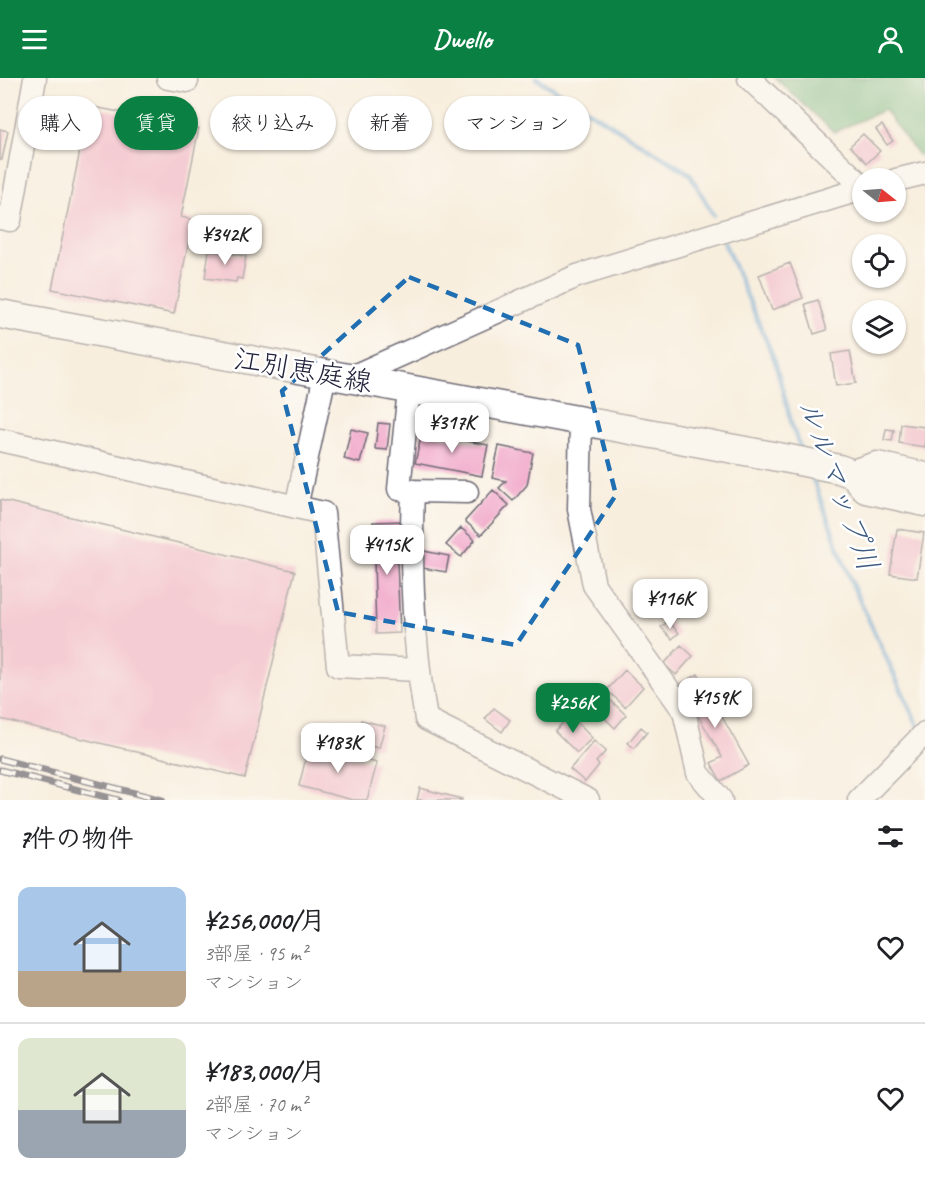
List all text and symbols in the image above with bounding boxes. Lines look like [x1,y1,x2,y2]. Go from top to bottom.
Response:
text: Dwello [433,22,492,56]
icon: menu [18,23,51,56]
icon: person [874,23,907,56]
chip: 購入 [18,96,102,150]
chip: 賃貸 [114,96,198,150]
chip: 絞り込み [210,96,336,150]
chip: 新着 [348,96,432,150]
chip: マンション [444,96,590,150]
north arrow [852,168,906,222]
map controls [852,168,906,354]
pin: ¥342K [183,215,267,266]
text: ¥342K [202,222,248,247]
button: locate [852,234,906,288]
button: layers [852,300,906,354]
street label: 江別恵庭線 [231,341,375,399]
water label: ルルマップ川 [790,394,888,576]
pin: ¥317K [410,403,494,454]
text: ¥317K [429,410,475,435]
pin: ¥415K [345,525,429,576]
text: ¥415K [364,532,410,557]
pin: ¥116K [628,579,712,630]
text: ¥116K [647,586,693,611]
pin: ¥159K [673,678,757,729]
pin: ¥256K [531,683,615,734]
text: ¥159K [692,685,738,710]
text: ¥256K [550,690,596,715]
pin: ¥183K [296,723,380,774]
text: ¥183K [315,730,361,755]
icon: filters [874,820,907,853]
text: 7件の物件 [18,822,134,855]
text: ¥256,000/月 [204,904,326,937]
icon: home [66,911,138,983]
icon: heart [874,931,907,964]
text: 3部屋 · 95 m² [204,941,307,966]
text: マンション [204,970,303,995]
text: ¥183,000/月 [204,1055,326,1088]
icon: home [66,1062,138,1134]
icon: heart [874,1082,907,1115]
text: 2部屋 · 70 m² [204,1092,307,1117]
text: マンション [204,1121,303,1146]

